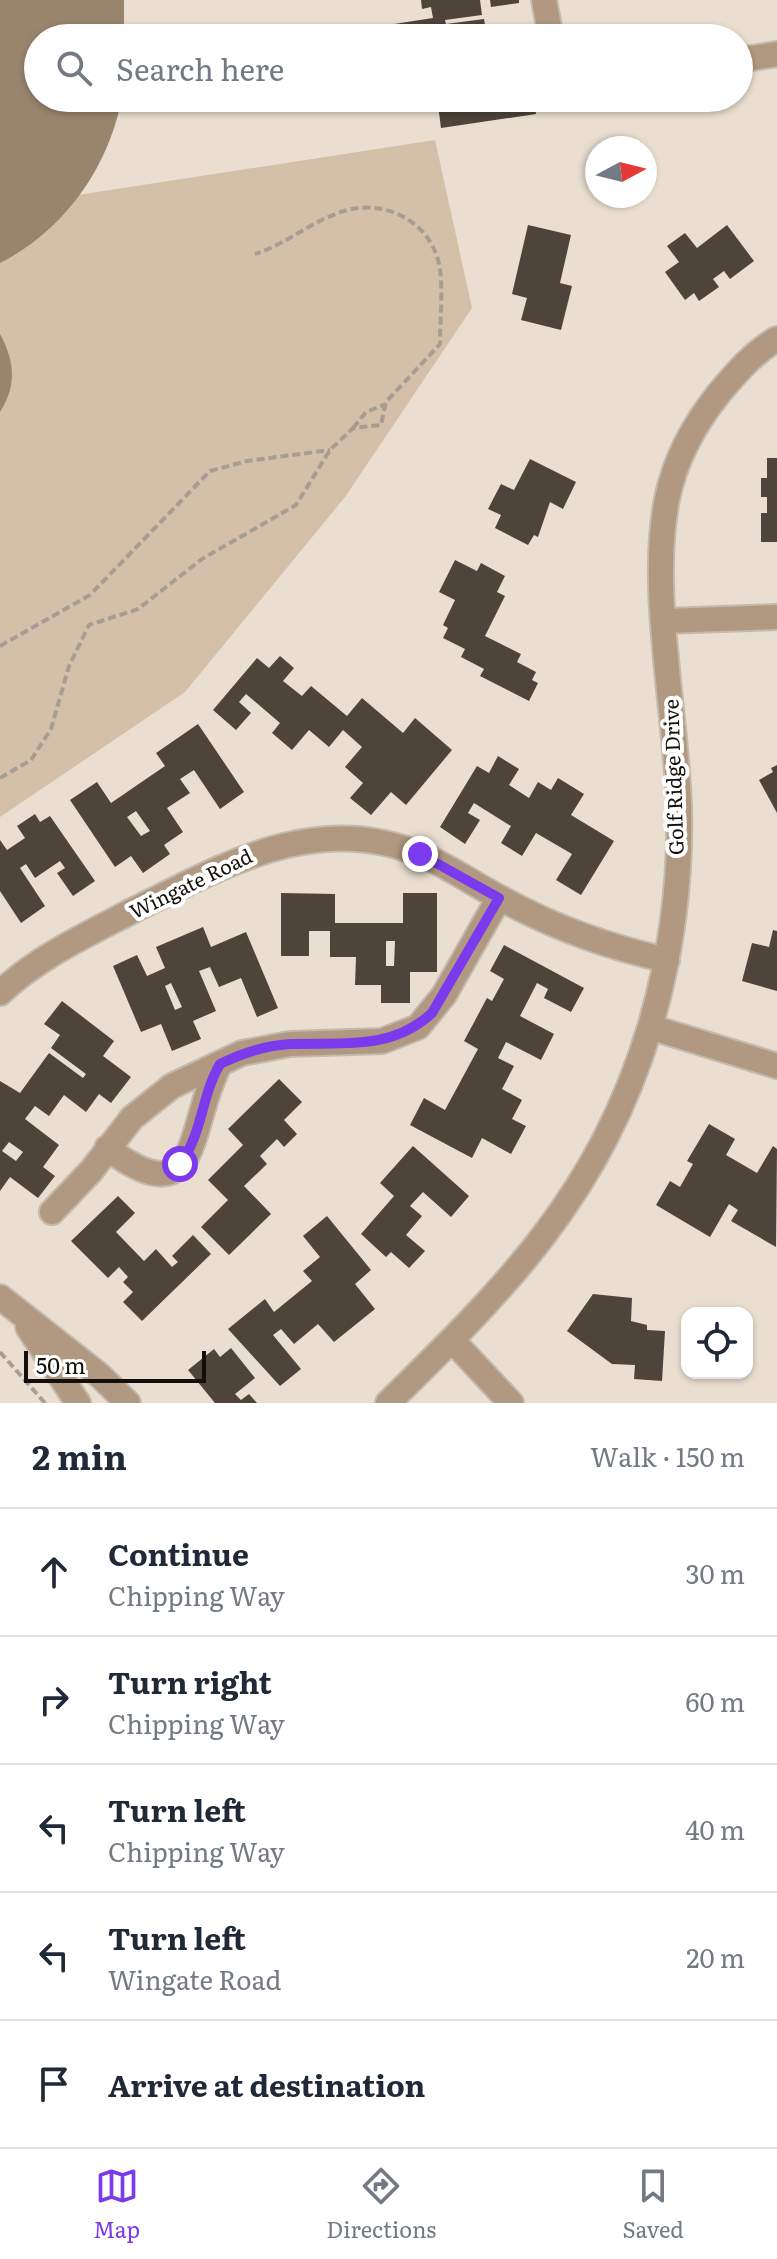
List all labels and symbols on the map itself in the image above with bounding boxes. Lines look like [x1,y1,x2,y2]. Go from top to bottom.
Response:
north arrow [585,136,657,208]
street label: Golf Ridge Drive [654,699,690,856]
route end [402,836,438,872]
street label: Wingate Road [124,839,257,925]
route start [162,1146,198,1182]
scale bar [24,1347,206,1383]

